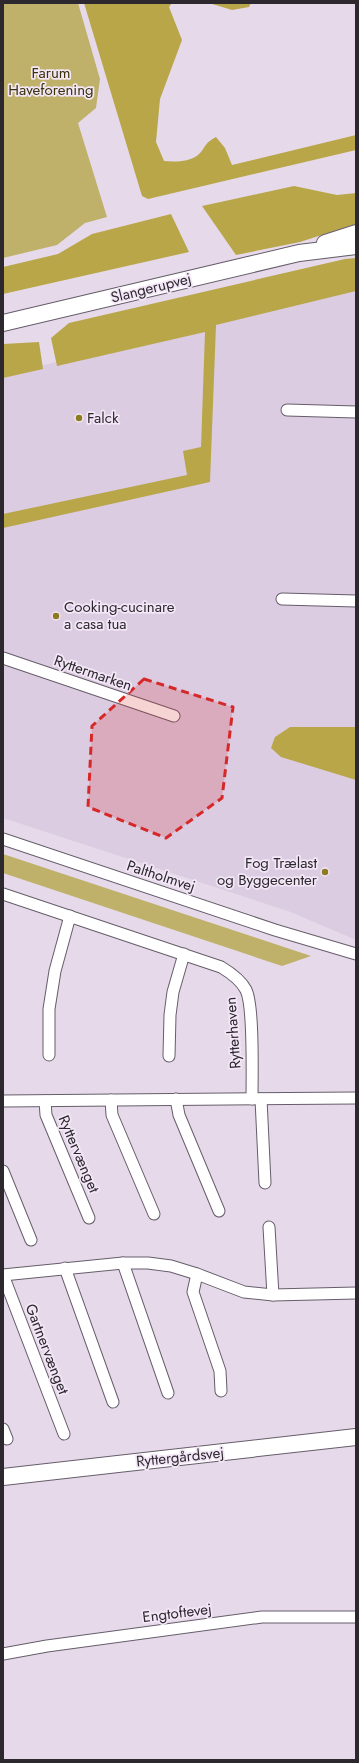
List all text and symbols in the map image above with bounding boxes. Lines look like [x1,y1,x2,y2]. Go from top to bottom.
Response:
park label: Farum Haveforening [8,62,94,101]
street label: Slangerupvej [108,267,194,309]
place label: Falck [87,407,119,429]
marker: Falck [74,413,84,423]
place label: Cooking-cucinare a casa tua [64,596,175,635]
marker: Cooking-cucinare a casa tua [51,611,61,621]
street label: Ryttermarken [51,649,135,697]
place label: Fog Trælast og Byggecenter [217,852,318,891]
street label: Paltholmvej [124,855,198,897]
marker: Fog Trælast og Byggecenter [320,867,330,877]
street label: Rytterhaven [220,996,246,1070]
street label: Ryttervænget [53,1112,105,1197]
street label: Gartnervænget [20,1300,75,1398]
street label: Ryttergårdsvej [135,1441,225,1473]
street label: Engtoftevej [141,1598,213,1628]

